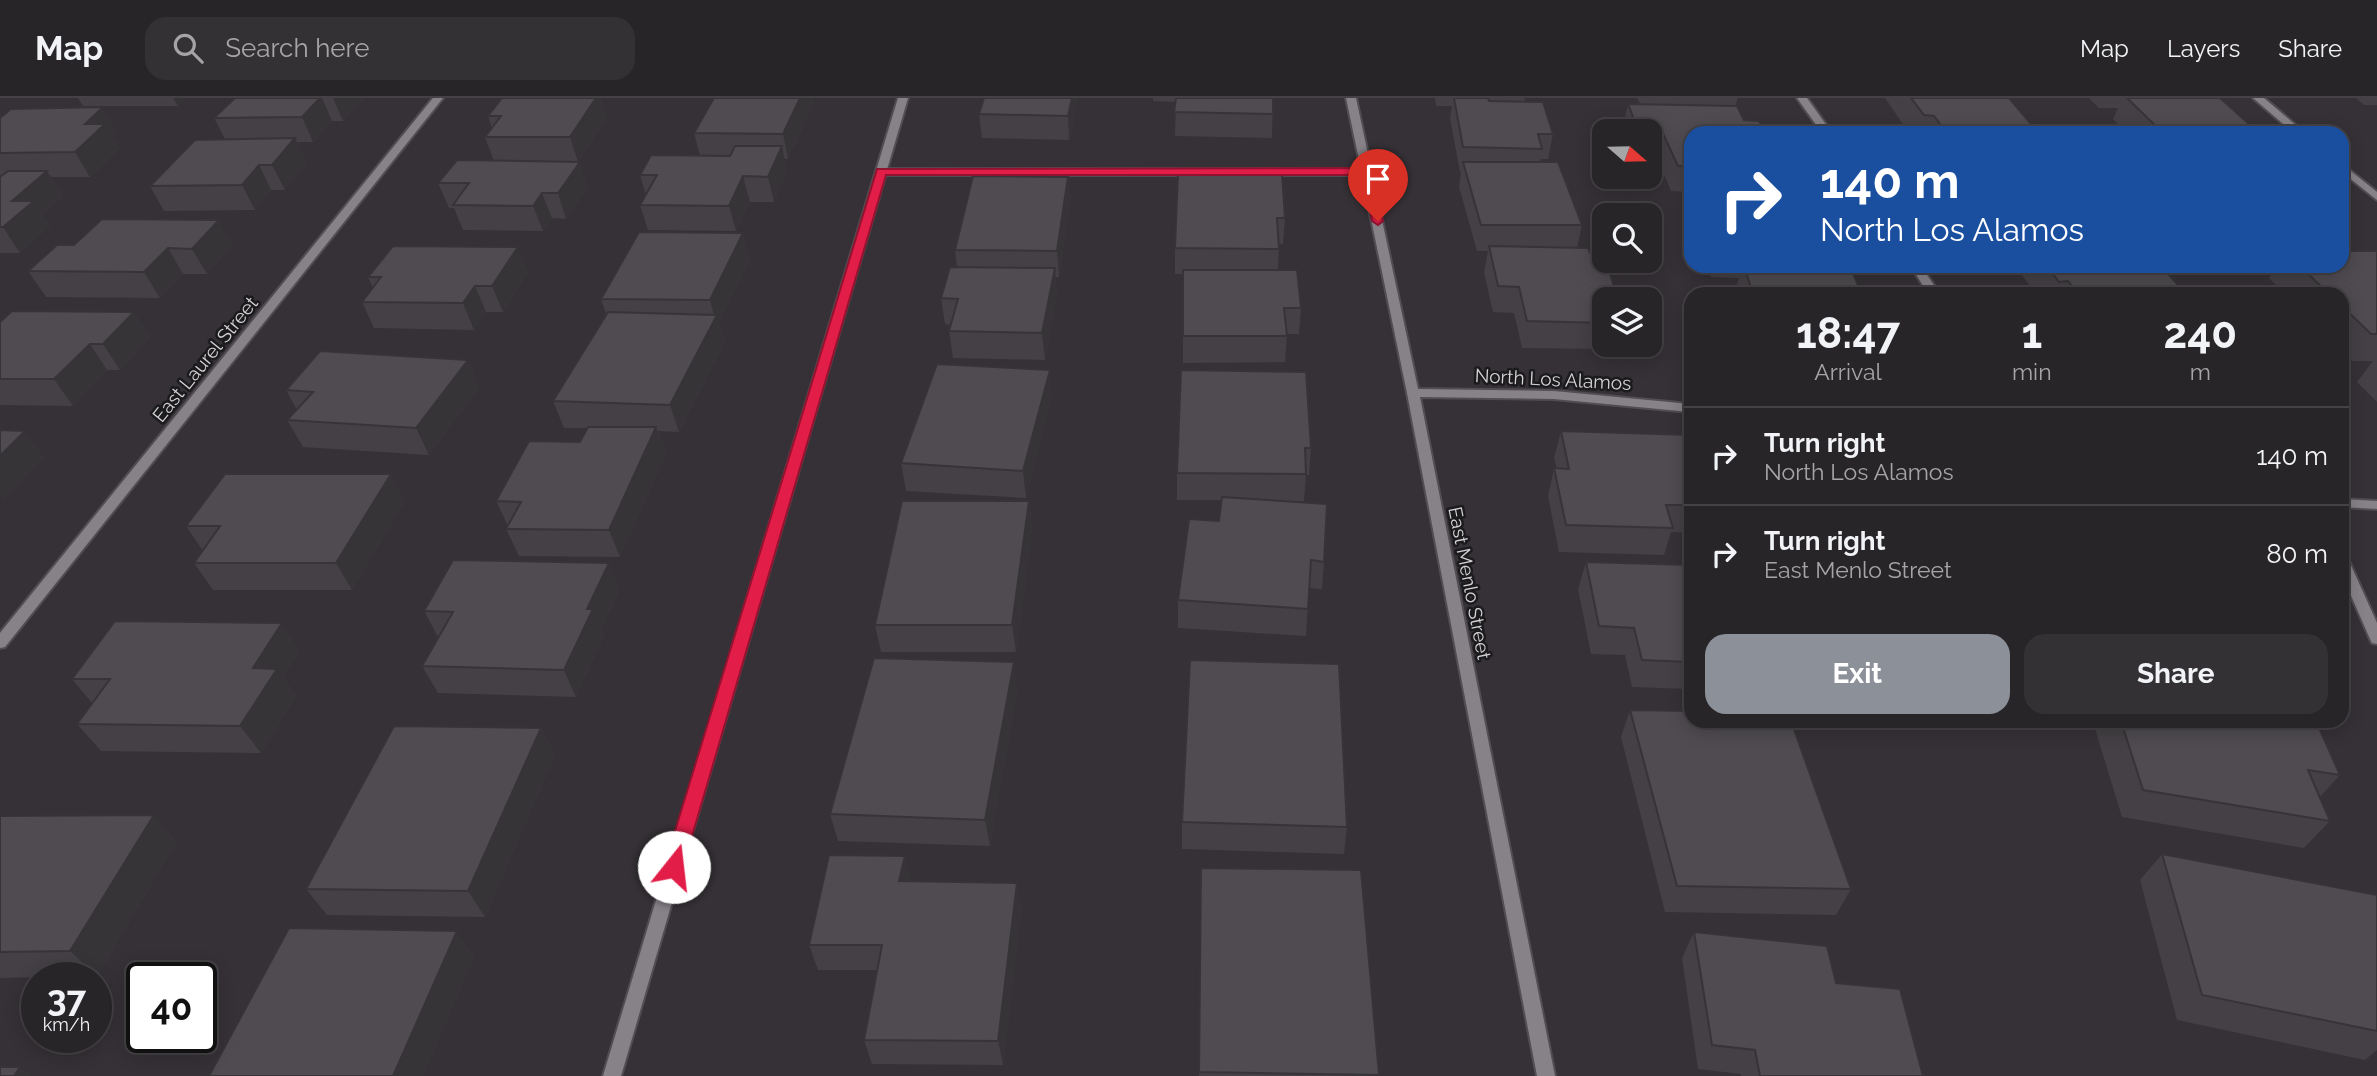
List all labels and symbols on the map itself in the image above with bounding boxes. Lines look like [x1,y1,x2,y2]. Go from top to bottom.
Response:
north arrow [1592,119,1662,189]
pin [1348,149,1408,221]
street label: East Laurel Street [148,292,263,426]
street label: North Los Alamos [1474,364,1632,394]
street label: East Menlo Street [1444,505,1496,662]
position arrow [637,830,711,904]
speed limit sign: 40 [126,962,217,1053]

